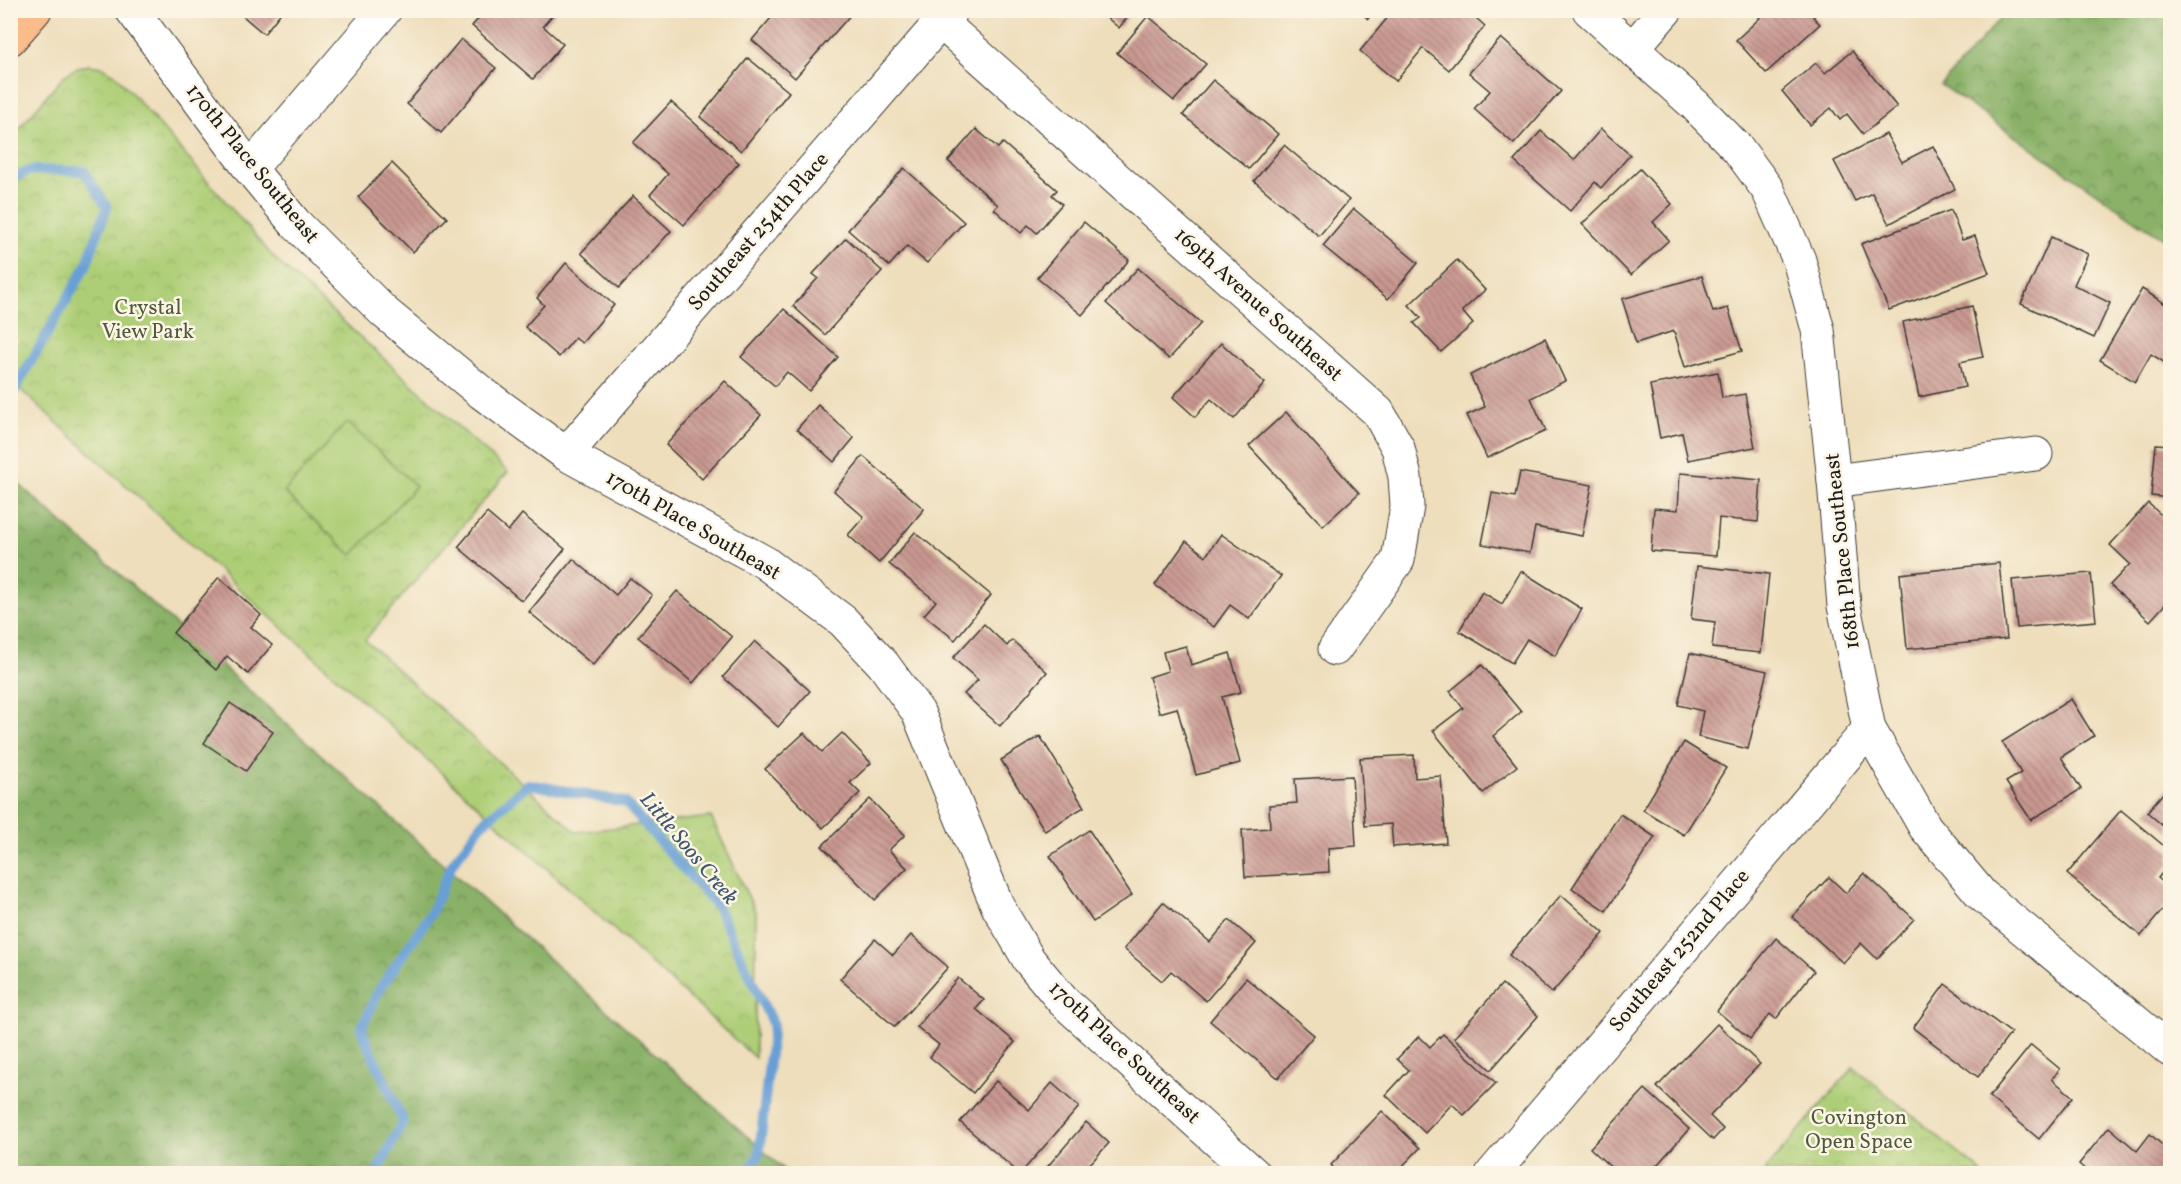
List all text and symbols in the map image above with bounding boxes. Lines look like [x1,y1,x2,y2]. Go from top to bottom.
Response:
street label: 170th Place Southeast [178,78,326,250]
street label: Southeast 254th Place [682,146,836,318]
street label: 169th Avenue Southeast [1167,221,1349,389]
park label: Crystal View Park [102,294,195,347]
street label: 168th Place Southeast [1818,451,1868,651]
street label: 170th Place Southeast [600,464,786,588]
water label: Little Soos Creek [631,786,745,912]
street label: Southeast 252nd Place [1603,863,1757,1039]
street label: 170th Place Southeast [1042,975,1206,1131]
park label: Covington Open Space [1805,1104,1913,1157]

